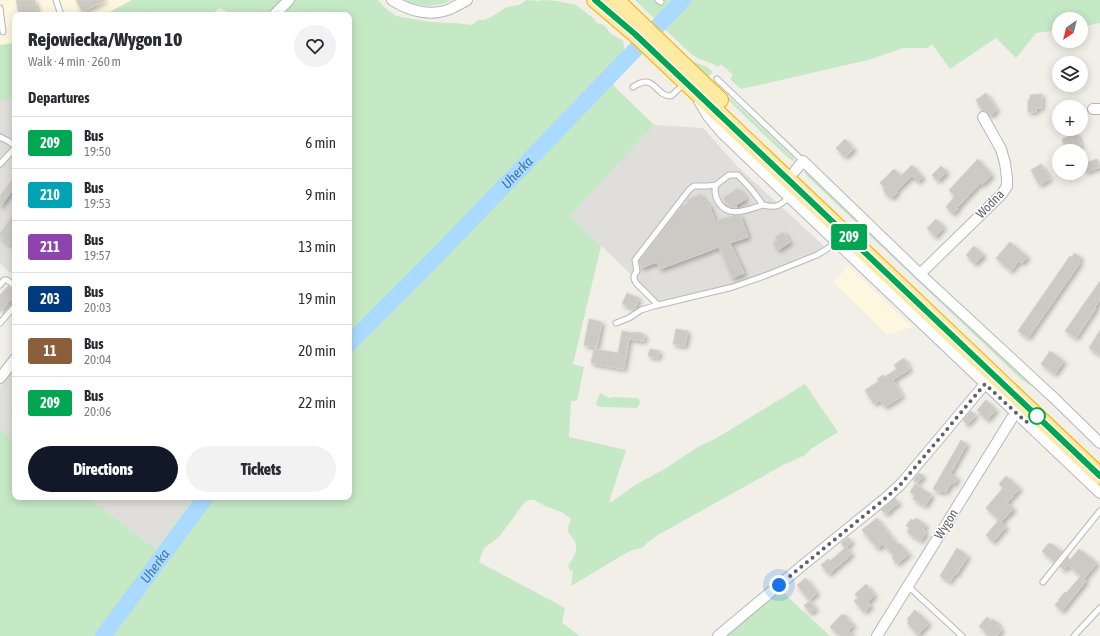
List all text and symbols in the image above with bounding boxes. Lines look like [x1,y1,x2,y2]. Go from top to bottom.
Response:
north arrow [1052,12,1088,48]
map controls [1052,12,1088,180]
button: heart [294,25,336,67]
text: Rejowiecka/Wygon 10 [28,28,182,50]
text: Walk · 4 min · 260 m [28,54,121,69]
button: layers [1052,56,1088,92]
text: Departures [28,89,90,106]
button: + [1052,100,1088,136]
text: Bus [84,127,104,144]
text: 6 min [305,134,336,151]
text: 209 [40,135,60,151]
text: 19:50 [84,144,111,159]
button: − [1052,144,1088,180]
water label: Uherka [498,153,536,192]
text: Bus [84,179,104,196]
text: 9 min [305,186,336,203]
text: 210 [40,187,60,203]
street label: Wodna [973,187,1007,221]
text: 19:53 [84,196,111,211]
line badge: 209 [826,224,872,250]
text: 209 [839,229,859,245]
text: Bus [84,231,104,248]
text: 13 min [298,238,336,255]
text: 211 [40,239,60,255]
text: 19:57 [84,248,111,263]
text: Bus [84,283,104,300]
text: 19 min [298,290,336,307]
text: 203 [40,291,60,307]
text: 20:03 [84,300,111,315]
text: Bus [84,335,104,352]
text: 20 min [298,342,336,359]
text: 11 [43,343,57,359]
text: 20:04 [84,352,111,367]
text: Bus [84,387,104,404]
text: 22 min [298,394,336,411]
text: 209 [40,395,60,411]
text: 20:06 [84,404,111,419]
unlabelled marker [1028,407,1046,425]
button: Directions [28,446,178,492]
button: Tickets [186,446,336,492]
street label: Wygon [931,506,961,542]
water label: Uherka [137,546,173,586]
your location [769,575,789,595]

